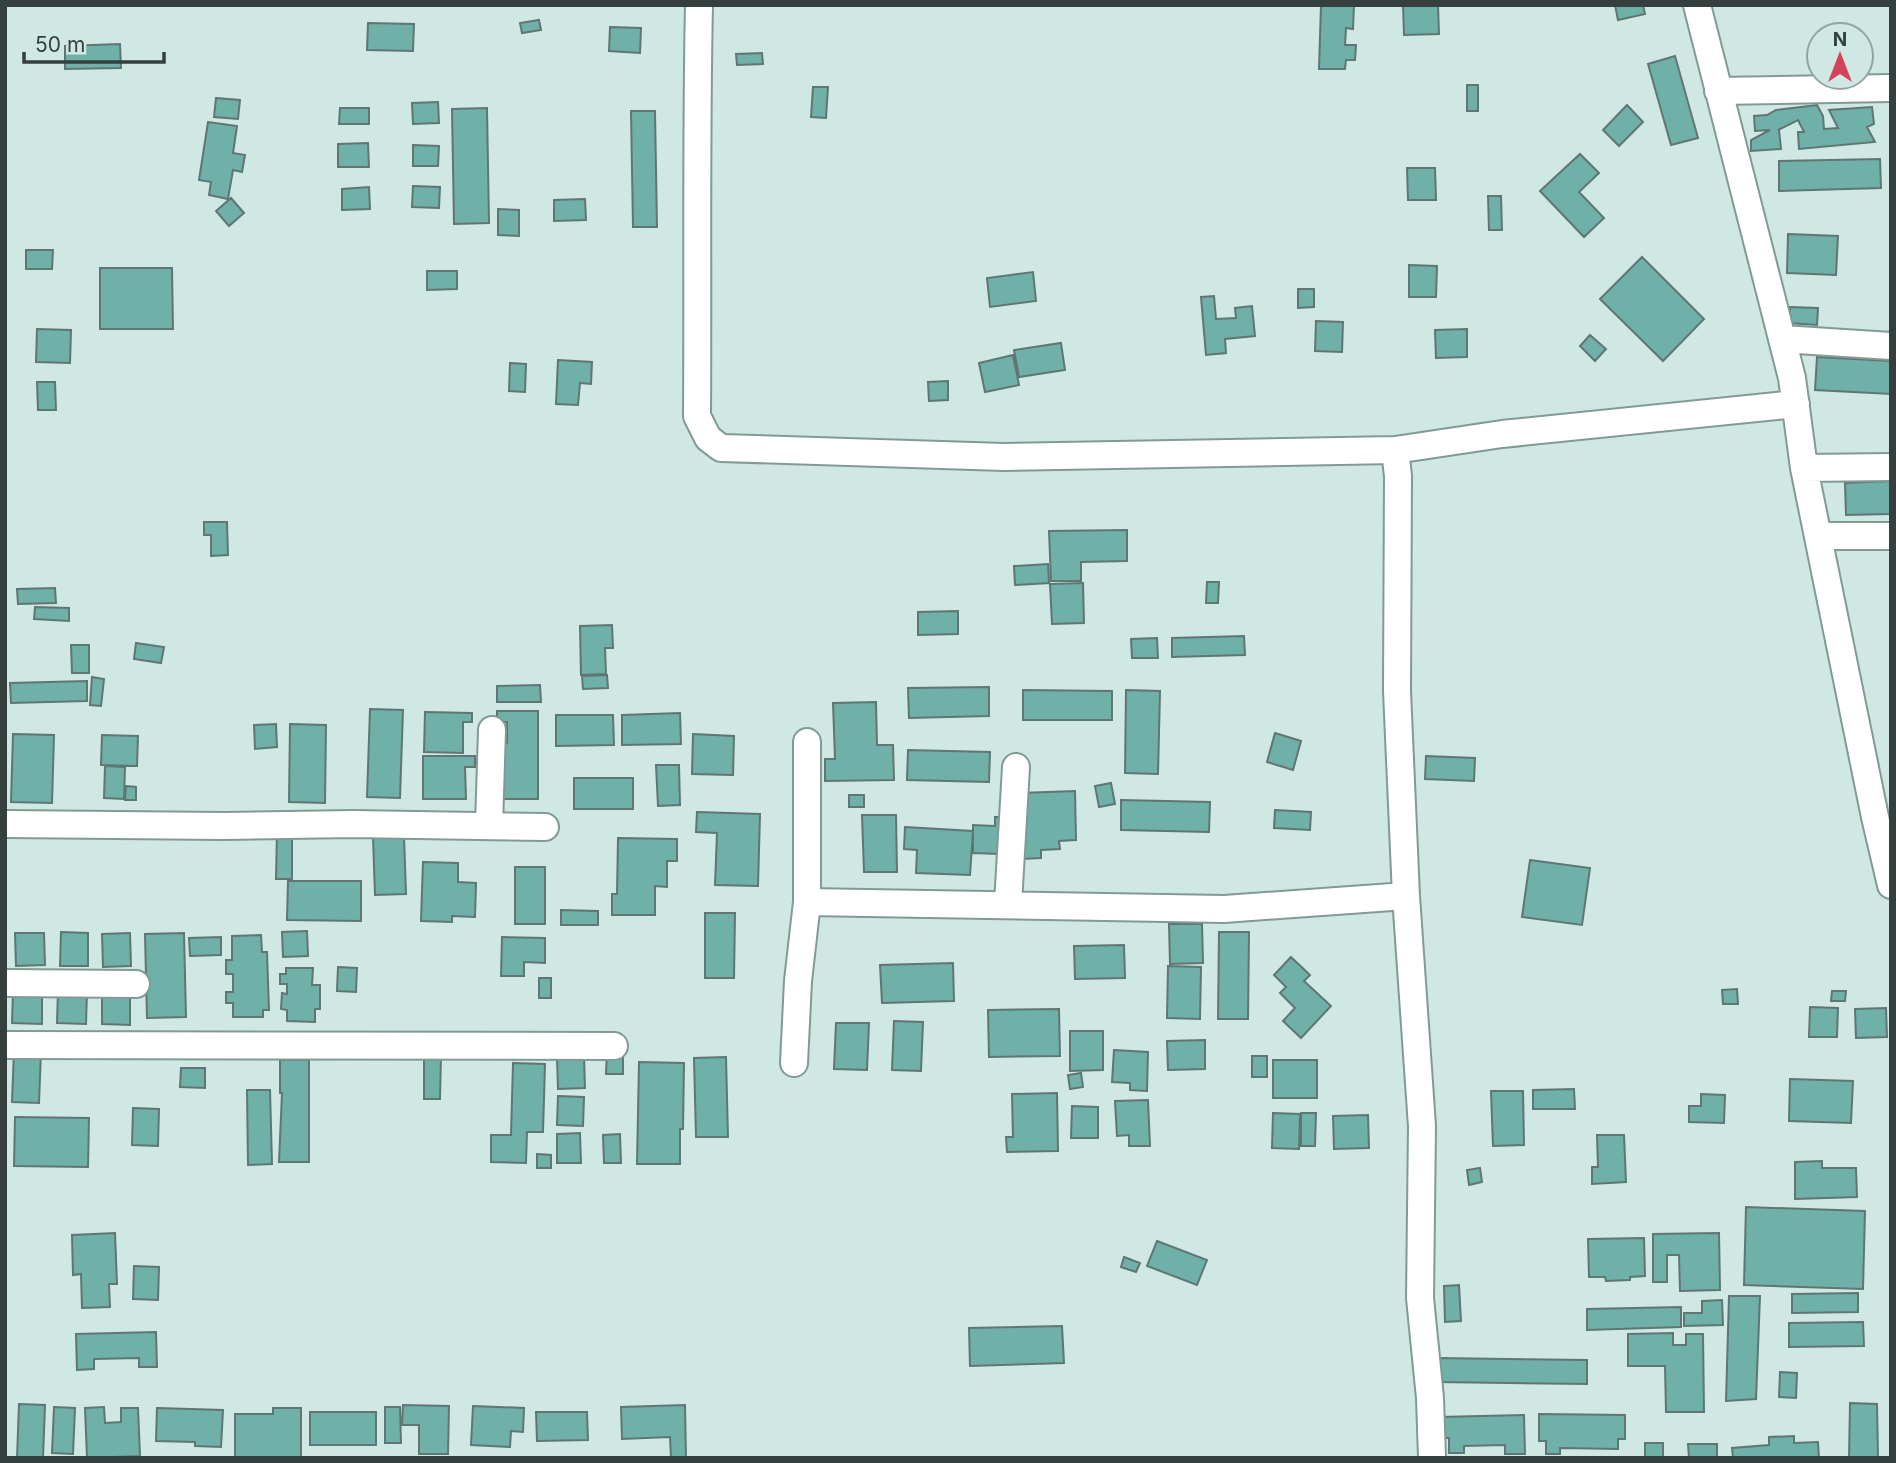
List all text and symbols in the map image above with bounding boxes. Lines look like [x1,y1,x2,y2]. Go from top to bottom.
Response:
scale bar [24,21,164,65]
north arrow [1805,21,1875,91]
text: N [1833,28,1847,51]
text: 50 m [35,32,85,57]

